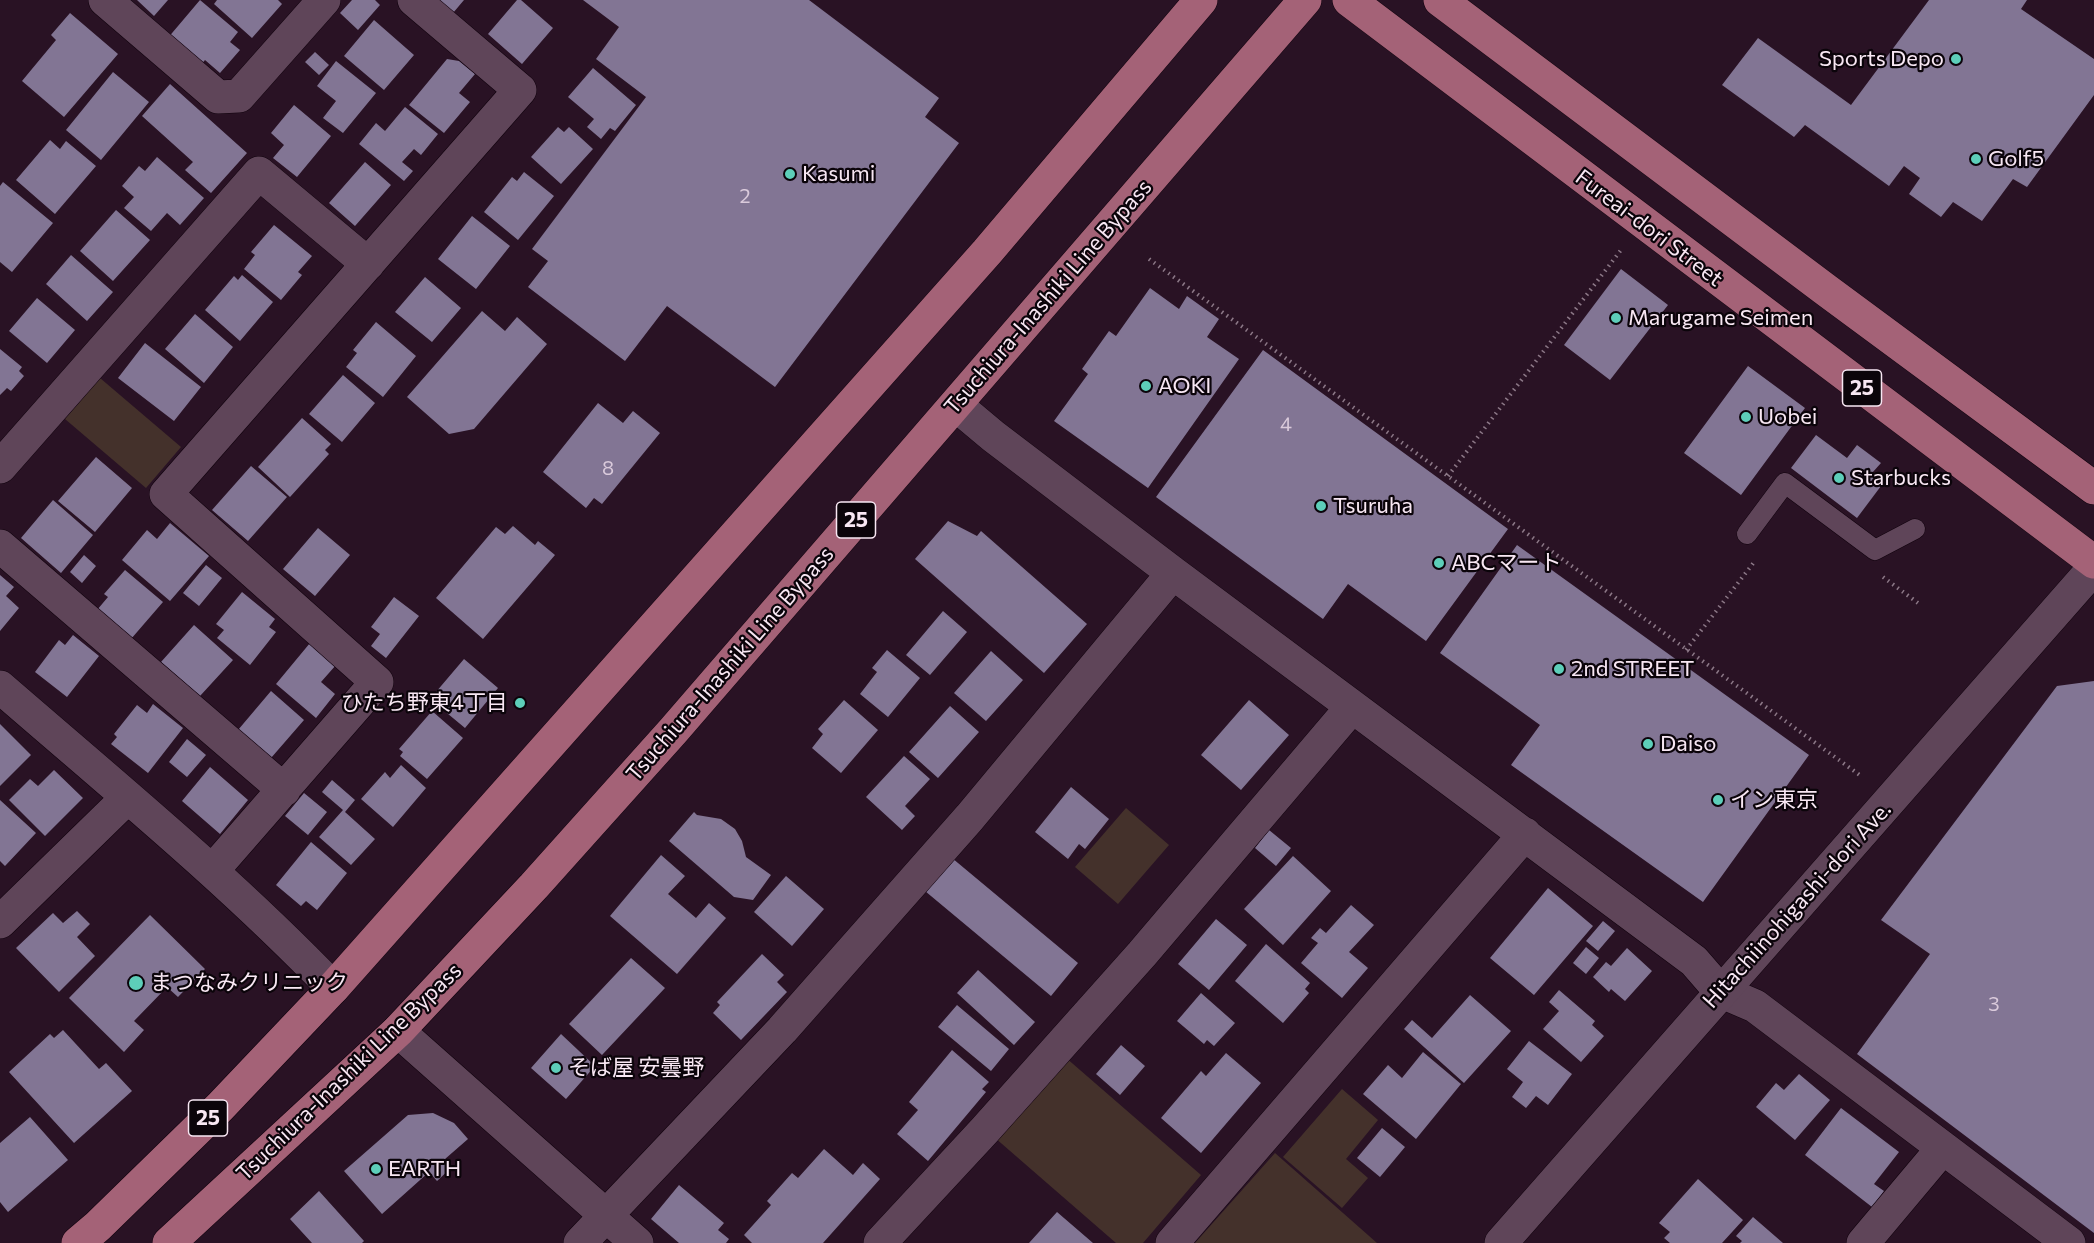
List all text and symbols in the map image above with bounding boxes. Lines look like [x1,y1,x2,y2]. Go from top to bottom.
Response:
place label: Sports Depo [1819,46,1944,72]
marker: Sports Depo [1949,52,1963,66]
place label: Golf5 [1988,146,2044,172]
marker: Golf5 [1969,152,1983,166]
place label: Kasumi [802,161,875,187]
street label: Fureai-dori Street [1570,164,1728,292]
marker: Kasumi [783,167,797,181]
street label: Tsuchiura-Inashiki Line Bypass [939,174,1157,420]
house number: 2 [739,184,751,208]
place label: Marugame Seimen [1628,305,1813,331]
marker: Marugame Seimen [1609,311,1623,325]
road number: 25 [1842,370,1882,406]
place label: AOKI [1158,373,1211,399]
marker: AOKI [1139,379,1153,393]
place label: Uobei [1758,404,1817,430]
marker: Uobei [1739,410,1753,424]
house number: 4 [1280,412,1292,436]
house number: 8 [602,456,614,480]
place label: Starbucks [1851,465,1951,491]
marker: Starbucks [1832,471,1846,485]
place label: Tsuruha [1333,493,1413,519]
marker: Tsuruha [1314,499,1328,513]
road number: 25 [836,502,876,538]
street label: Tsuchiura-Inashiki Line Bypass [621,541,839,787]
place label: ABCマート [1451,550,1561,576]
marker: ABCマート [1432,556,1446,570]
place label: 2nd STREET [1571,656,1694,682]
marker: 2nd STREET [1552,662,1566,676]
place label: ひたち野東4丁目 [341,690,508,716]
marker: ひたち野東4丁目 [513,696,527,710]
place label: Daiso [1660,731,1717,757]
marker: Daiso [1641,737,1655,751]
place label: イン東京 [1730,787,1818,813]
marker: イン東京 [1711,793,1725,807]
street label: Hitachiinohigashi-dori Ave. [1697,796,1897,1014]
street label: Tsuchiura-Inashiki Line Bypass [231,957,467,1187]
place label: まつなみクリニック [150,970,348,996]
marker: まつなみクリニック [127,974,145,992]
house number: 3 [1988,992,2000,1016]
place label: そば屋 安曇野 [568,1055,704,1081]
marker: そば屋 安曇野 [549,1061,563,1075]
road number: 25 [188,1100,228,1136]
place label: EARTH [388,1156,461,1182]
marker: EARTH [369,1162,383,1176]

